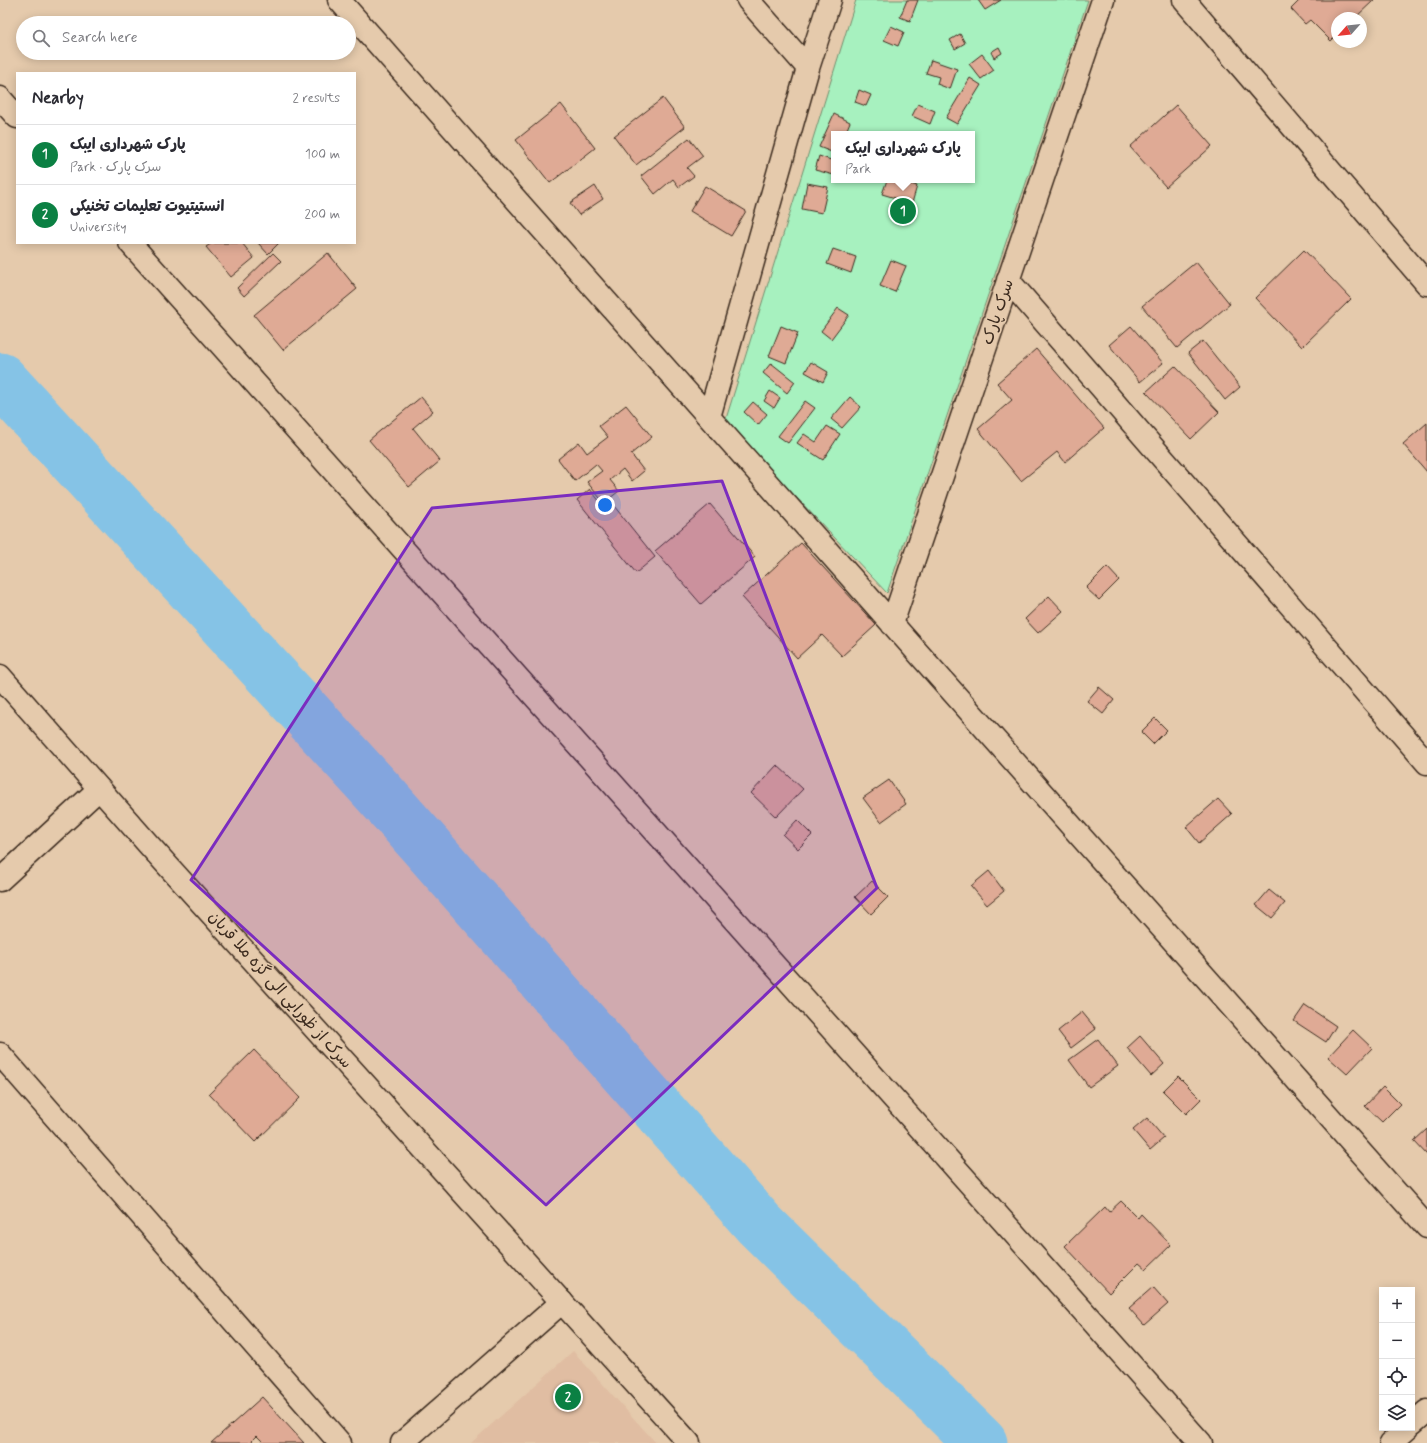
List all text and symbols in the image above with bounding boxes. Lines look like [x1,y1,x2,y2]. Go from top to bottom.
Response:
north arrow [1331,12,1367,48]
search box [16,16,356,60]
icon: search [30,27,52,49]
text: Search here [62,28,138,48]
text: Nearby [32,87,84,109]
text: 2 results [293,90,340,107]
popup [831,131,975,183]
text: پارک شهرداری ایبک [70,135,186,155]
text: پارک شهرداری ایبک [845,139,961,159]
text: 1 [42,146,48,163]
text: 100 m [305,146,340,163]
text: Park · سرک پارک [70,159,161,176]
text: Park [845,161,871,178]
pin: 1 [890,196,916,226]
text: انستیتیوت تعلیمات تخنیکی [70,197,224,217]
text: 2 [42,206,48,223]
text: 200 m [305,206,340,223]
text: University [70,219,126,236]
street label: سرک پارک [977,276,1019,348]
your location [595,495,615,515]
street label: سرک از ظورایی الی گزه ملا قربان [204,907,356,1073]
map controls [1379,1287,1415,1431]
button: + [1379,1287,1415,1323]
button: − [1379,1323,1415,1359]
button: locate [1379,1359,1415,1395]
pin: 2 [555,1382,581,1412]
button: layers [1379,1395,1415,1431]

